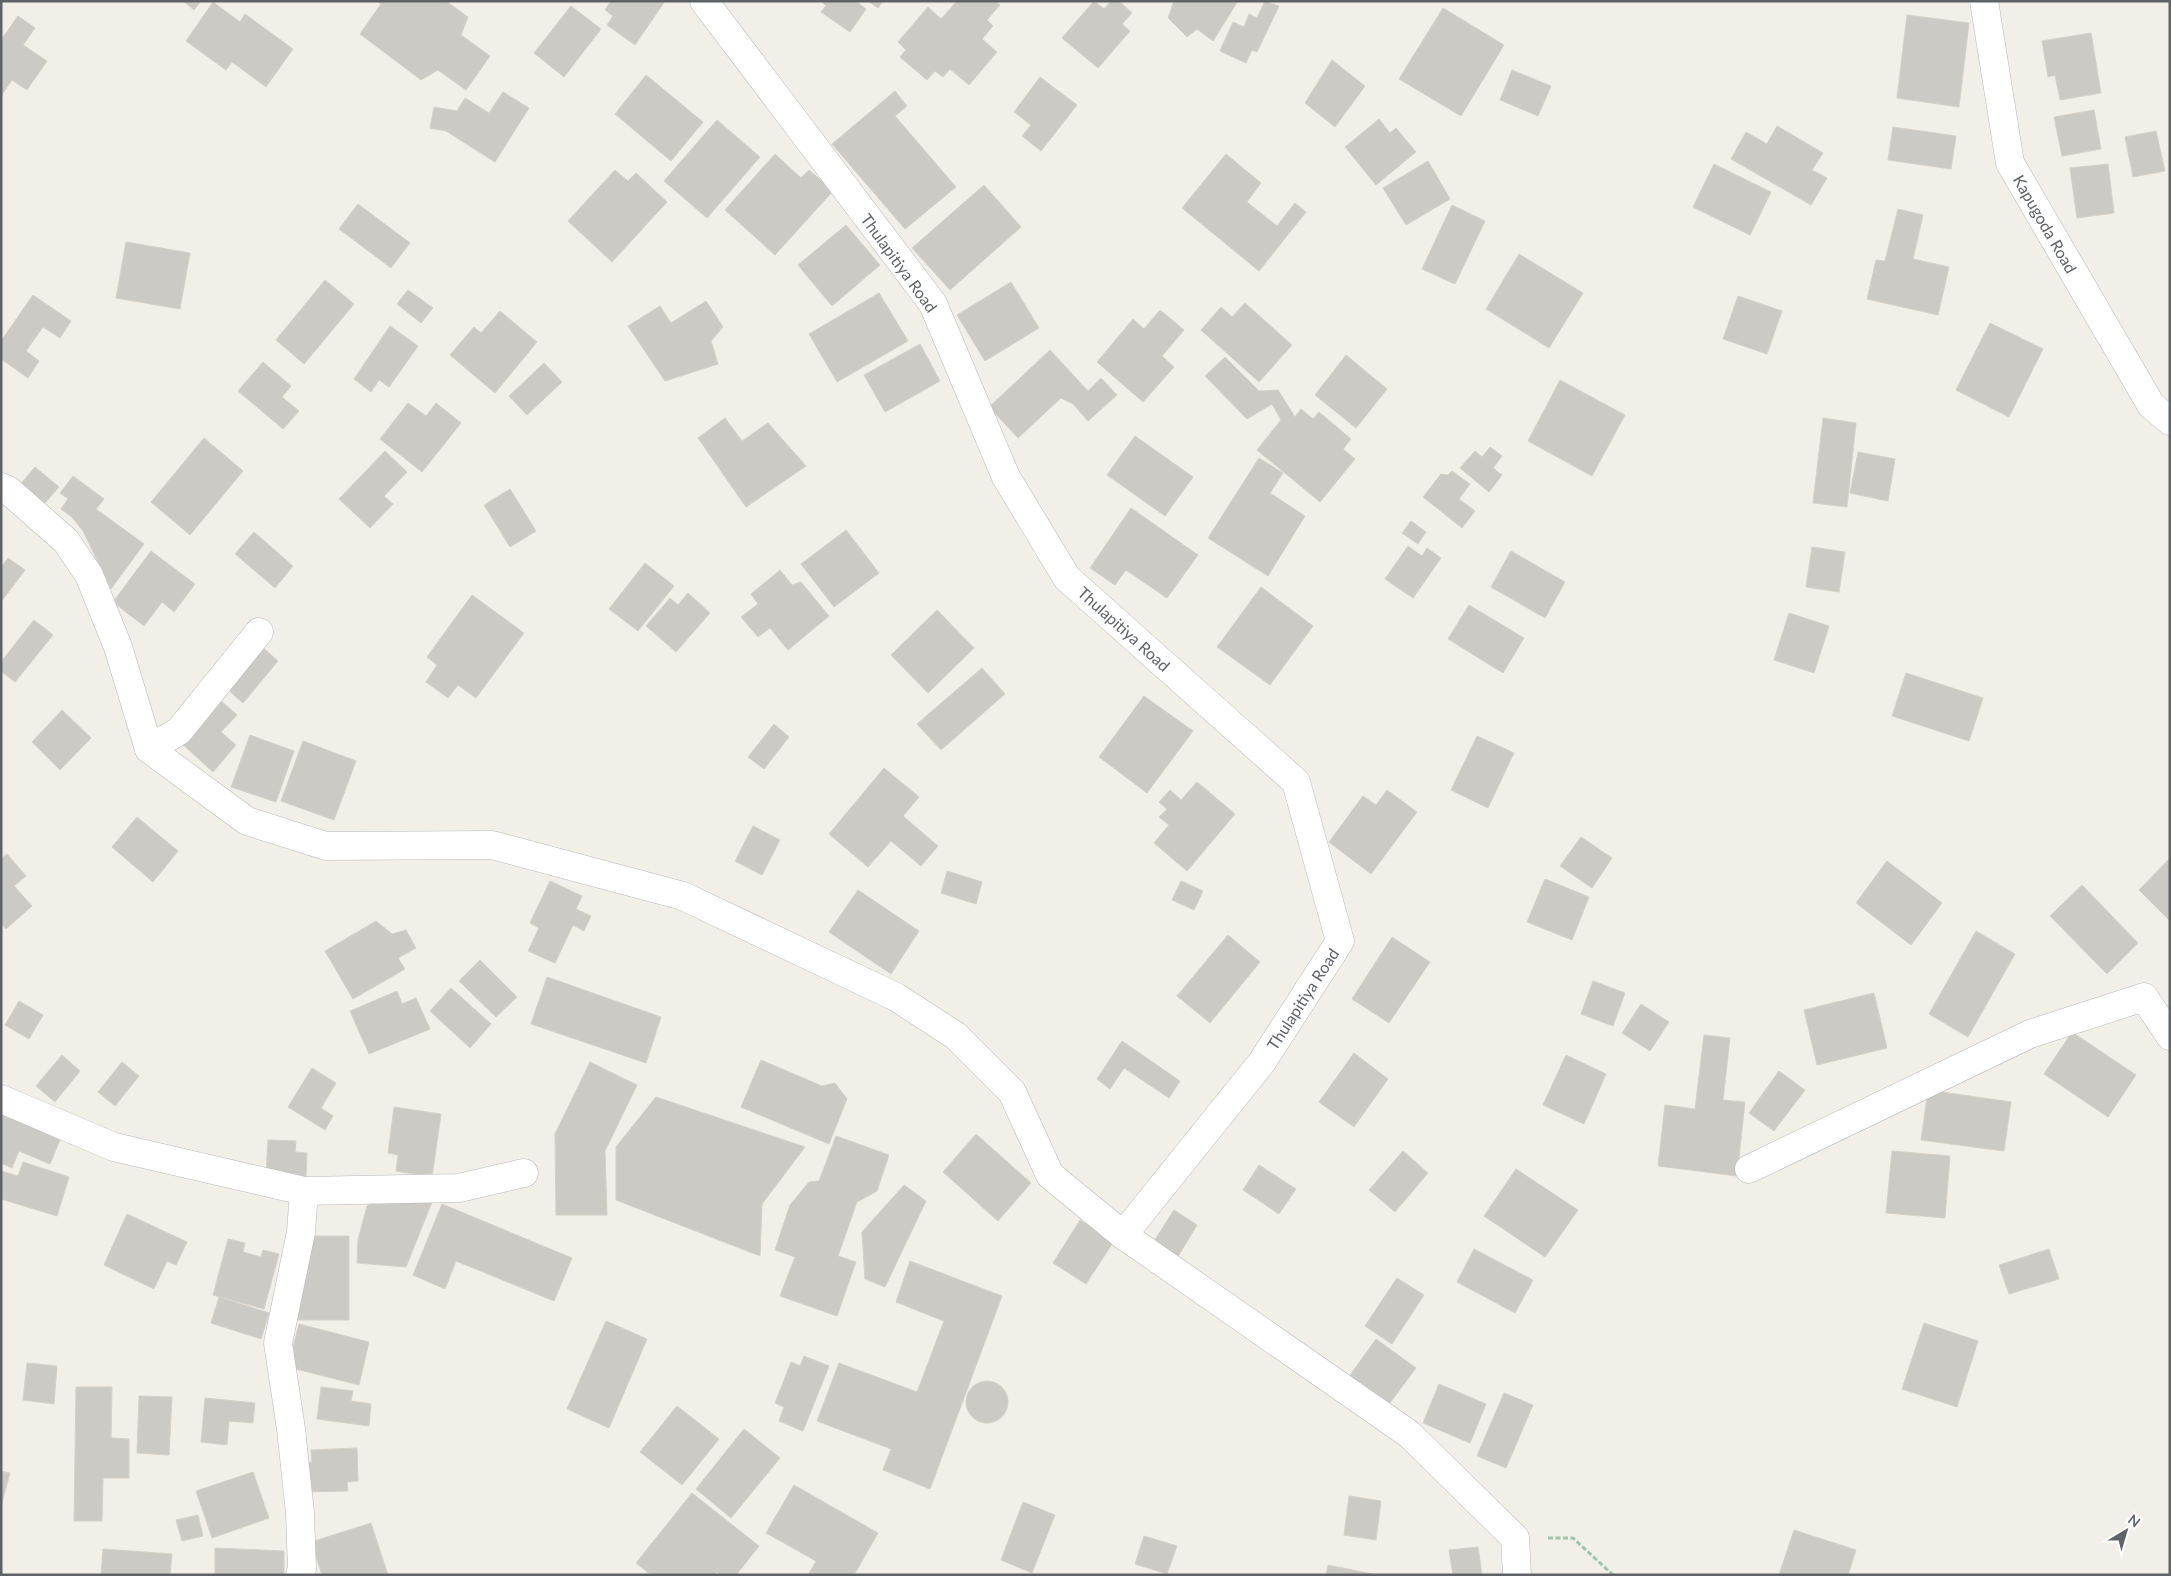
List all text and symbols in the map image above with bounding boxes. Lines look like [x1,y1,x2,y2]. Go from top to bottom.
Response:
street label: Kapugoda Road [2010,171,2081,276]
street label: Thulapitiya Road [857,210,942,316]
street label: Thulapitiya Road [1074,582,1174,675]
street label: Thulapitiya Road [1263,944,1342,1053]
north arrow [2101,1506,2151,1556]
text: N [2125,1510,2144,1530]

